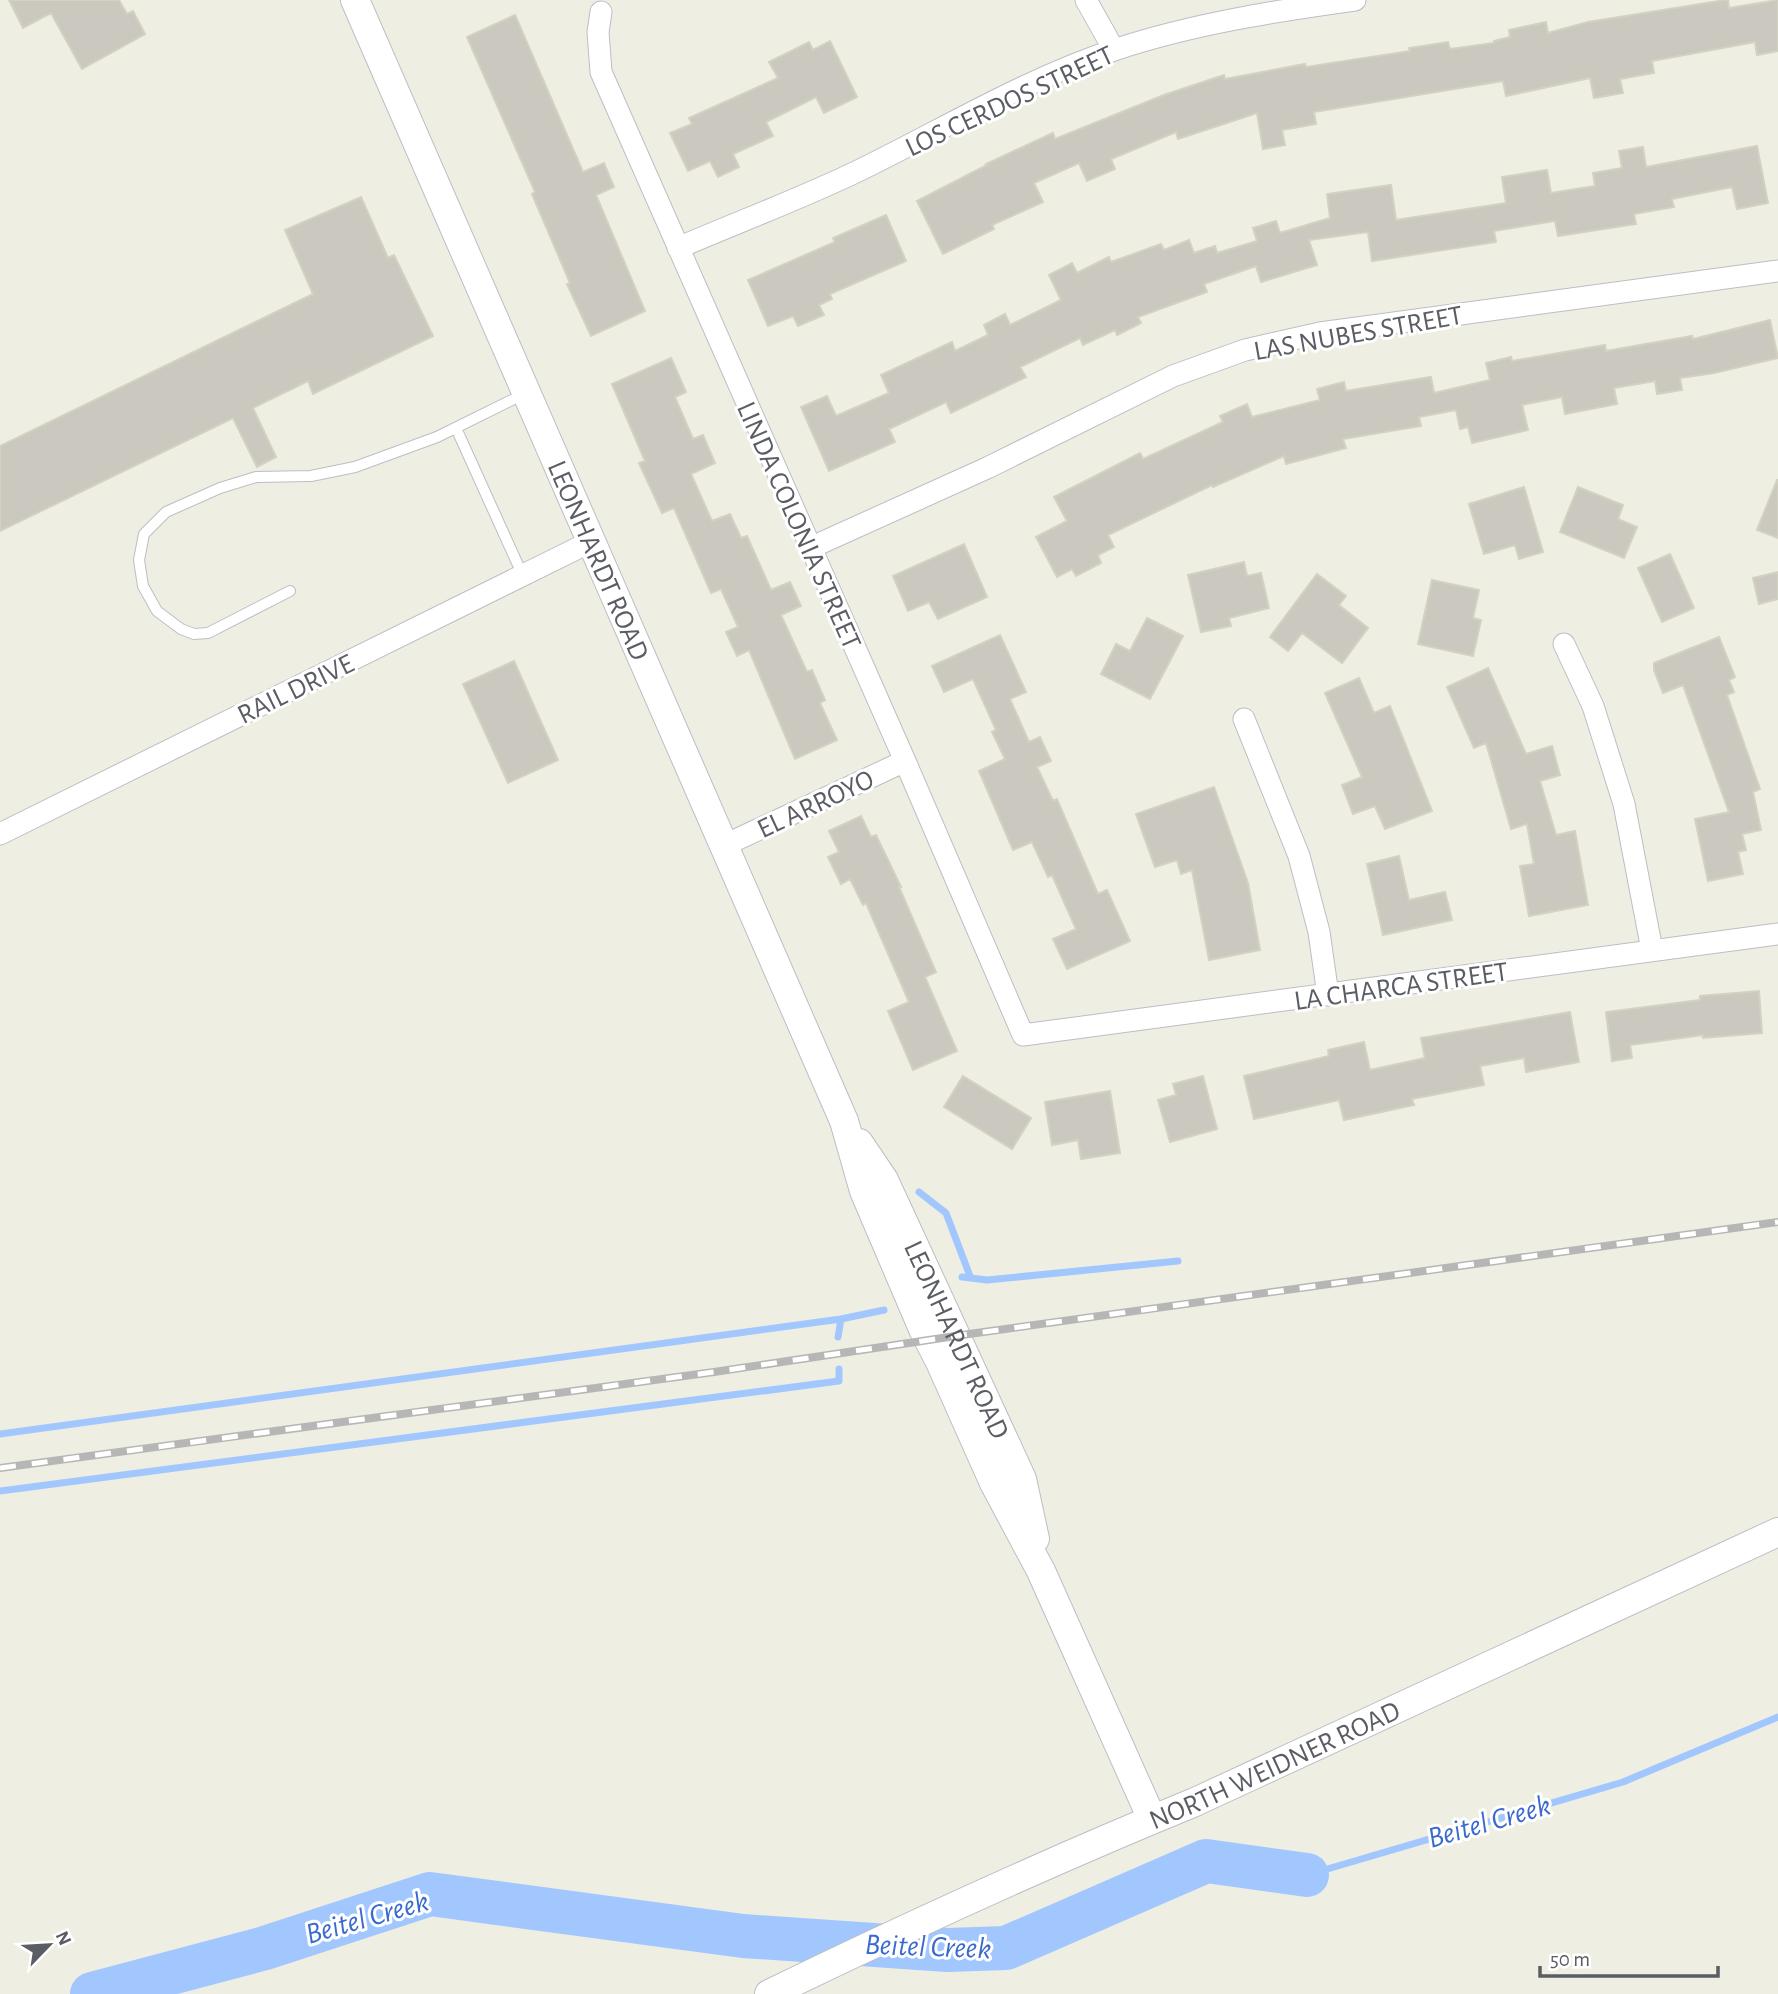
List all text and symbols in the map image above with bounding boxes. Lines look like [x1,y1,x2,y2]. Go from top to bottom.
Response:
street label: LOS CERDOS STREET [901,41,1119,162]
street label: LAS NUBES STREET [1252,302,1465,366]
street label: LINDA COLONIA STREET [731,398,866,654]
street label: LEONHARDT ROAD [542,457,653,665]
street label: RAIL DRIVE [233,650,358,730]
street label: EL ARROYO [753,766,878,844]
street label: LA CHARCA STREET [1293,958,1510,1016]
street label: LEONHARDT ROAD [898,1237,1013,1443]
street label: NORTH WEIDNER ROAD [1146,1697,1405,1835]
water label: Beitel Creek [1424,1790,1554,1854]
water label: Beitel Creek [302,1886,432,1950]
north arrow [14,1910,84,1980]
text: N [52,1928,74,1948]
water label: Beitel Creek [864,1930,992,1964]
scale bar [1540,1934,1718,1978]
text: 50 m [1550,1949,1590,1970]

